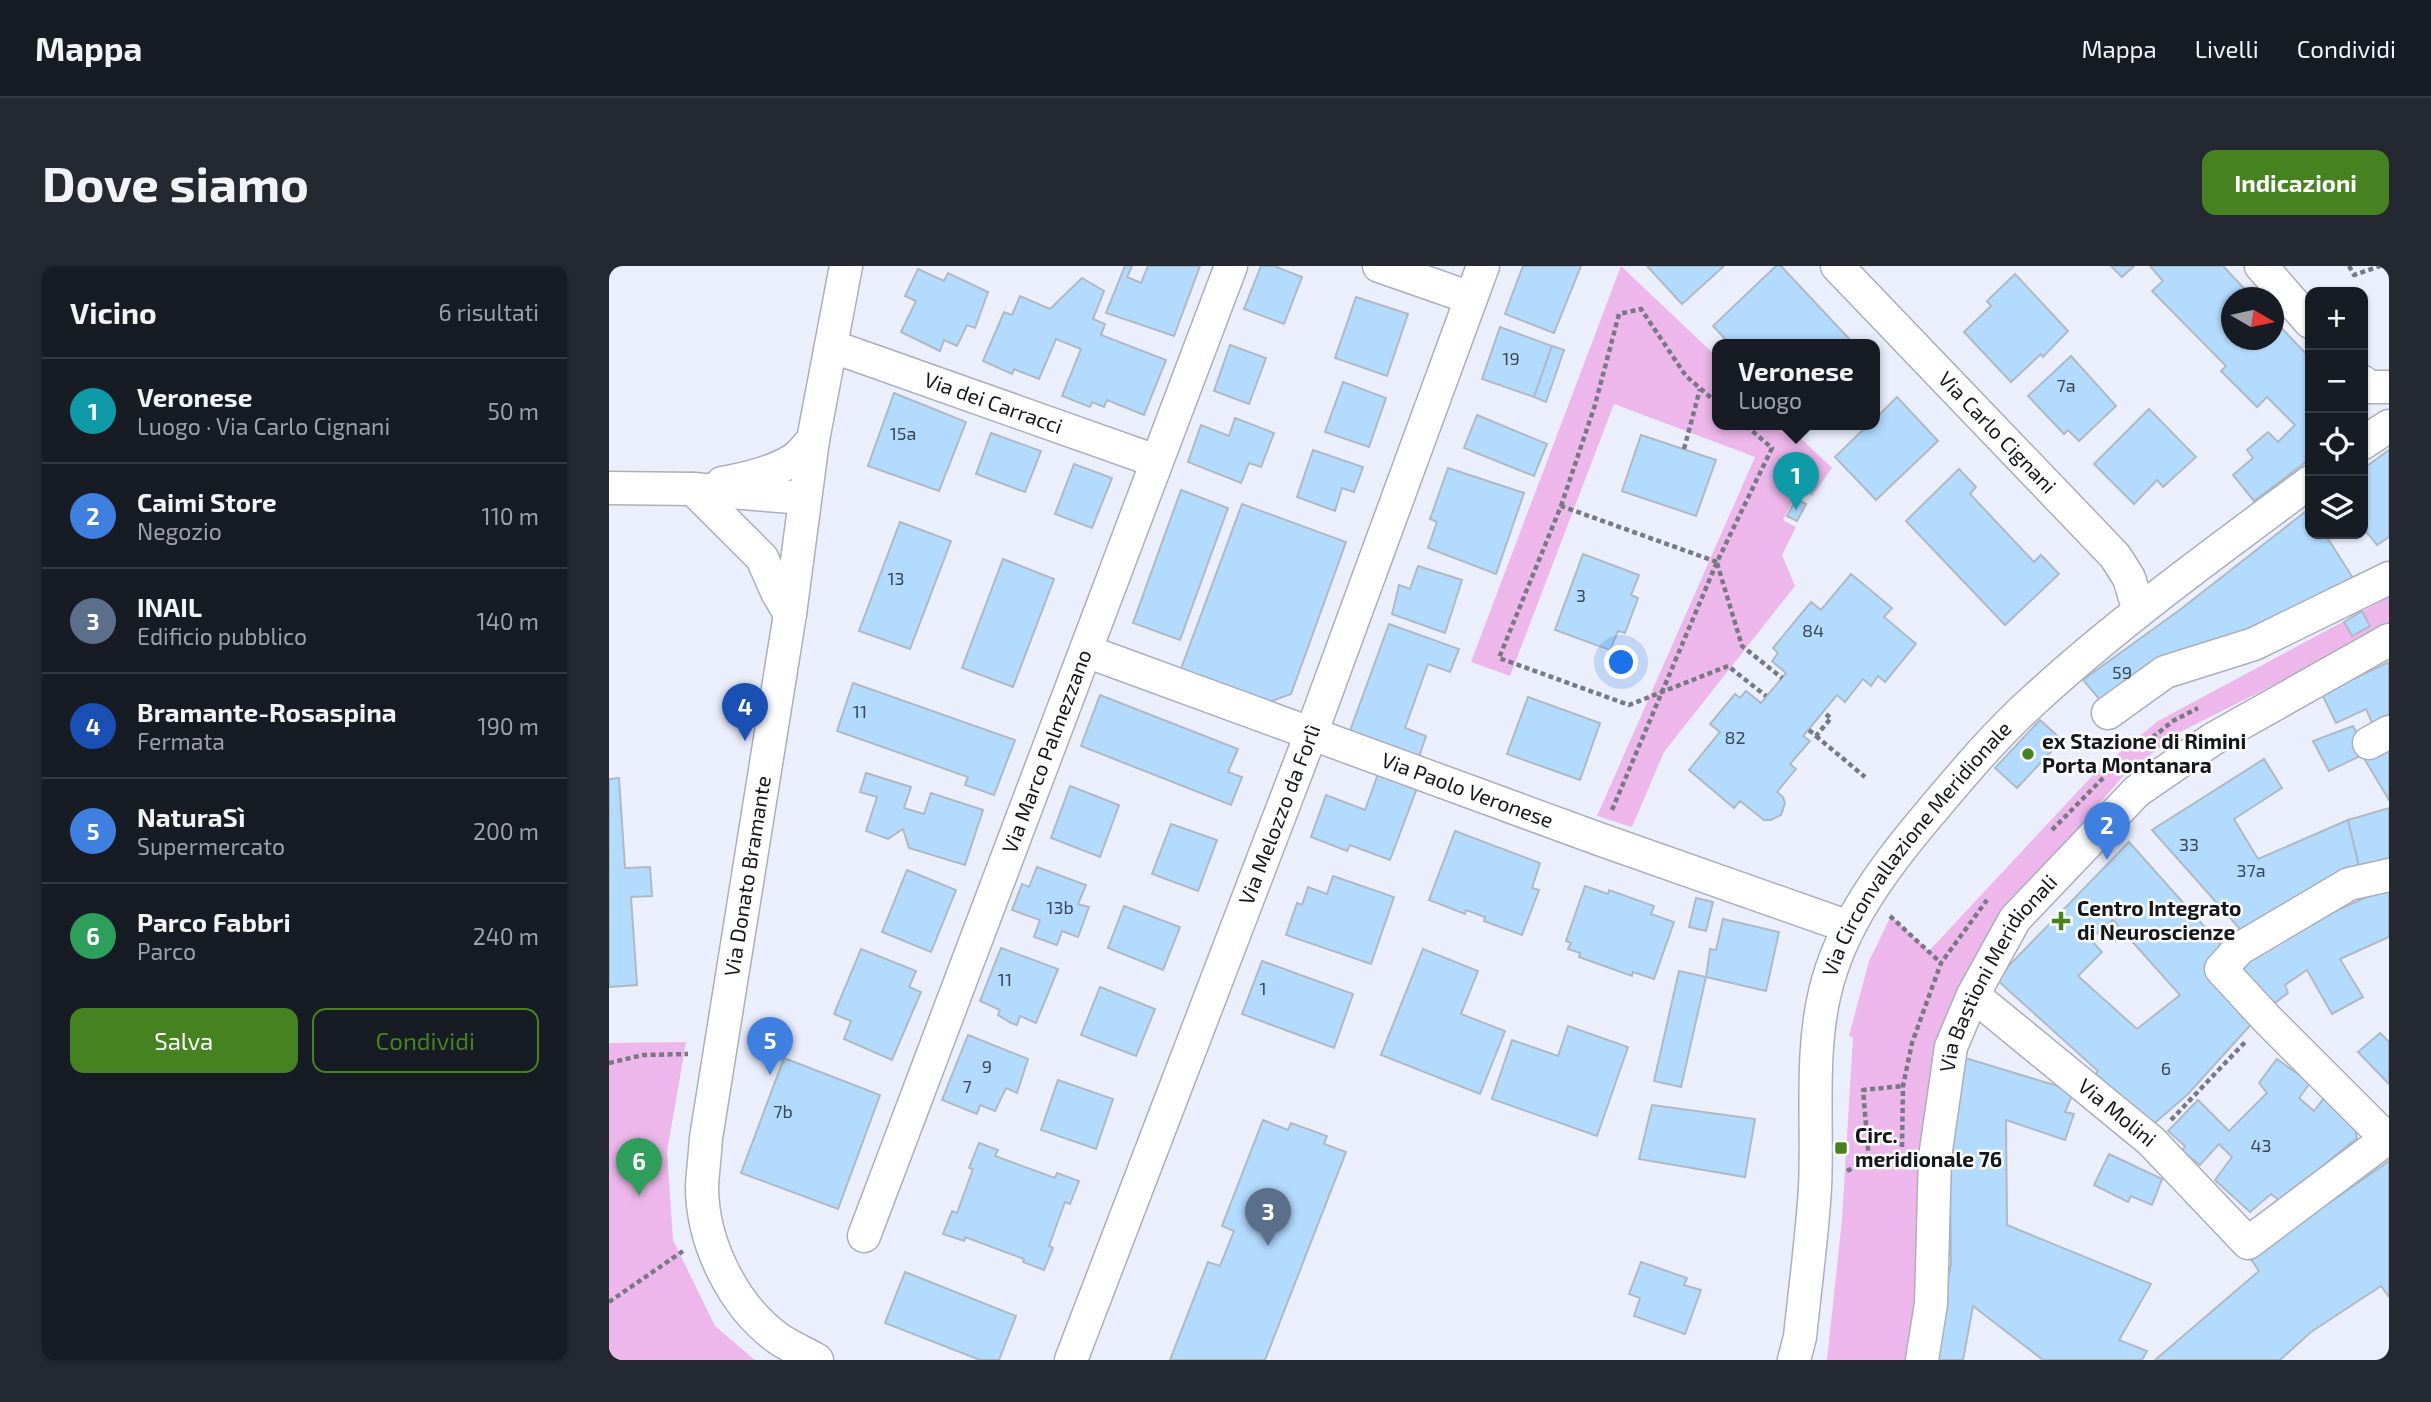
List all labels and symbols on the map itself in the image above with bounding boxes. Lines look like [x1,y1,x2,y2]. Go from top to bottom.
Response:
north arrow [2221,287,2284,350]
house number: 19 [1502,347,1520,369]
street label: Via dei Carracci [921,366,1066,438]
street label: Via Carlo Cignani [1934,366,2062,498]
house number: 7a [2056,374,2076,396]
house number: 15a [890,422,916,444]
pin: 1 [1773,452,1819,510]
house number: 13 [887,567,905,589]
house number: 3 [1576,584,1586,606]
house number: 84 [1802,619,1824,641]
your location [1604,645,1638,679]
street label: Via Marco Palmezzano [996,646,1096,856]
house number: 59 [2112,661,2132,683]
pin: 4 [722,683,768,741]
house number: 11 [853,700,867,722]
street label: Via Circonvallazione Meridionale [1816,715,2016,979]
street label: Via Melozzo da Forlì [1233,721,1324,908]
house number: 82 [1724,726,1746,748]
place label: ex Stazione di Rimini Porta Montanara [2042,728,2246,777]
street label: Via Paolo Veronese [1378,746,1557,832]
marker: ex Stazione di Rimini Porta Montanara [2020,746,2036,762]
street label: Via Donato Bramante [718,774,775,978]
pin: 2 [2084,802,2130,860]
house number: 33 [2179,833,2199,855]
house number: 37a [2236,859,2266,881]
street label: Via Bastioni Meridionali [1934,869,2062,1074]
place label: Centro Integrato di Neuroscienze [2077,895,2241,944]
house number: 13b [1046,896,1074,918]
marker: Centro Integrato di Neuroscienze [2051,911,2071,931]
house number: 11 [998,968,1012,990]
house number: 1 [1259,977,1267,999]
pin: 5 [747,1017,793,1075]
house number: 9 [982,1055,992,1077]
house number: 6 [2161,1057,2171,1079]
street label: Via Molini [2074,1072,2162,1151]
house number: 7 [962,1075,972,1097]
house number: 7b [773,1100,793,1122]
place label: Circ. meridionale 76 [1855,1122,2002,1171]
house number: 43 [2250,1134,2272,1156]
pin: 6 [616,1138,662,1196]
marker: Circ. meridionale 76 [1833,1140,1849,1156]
pin: 3 [1245,1188,1291,1246]

